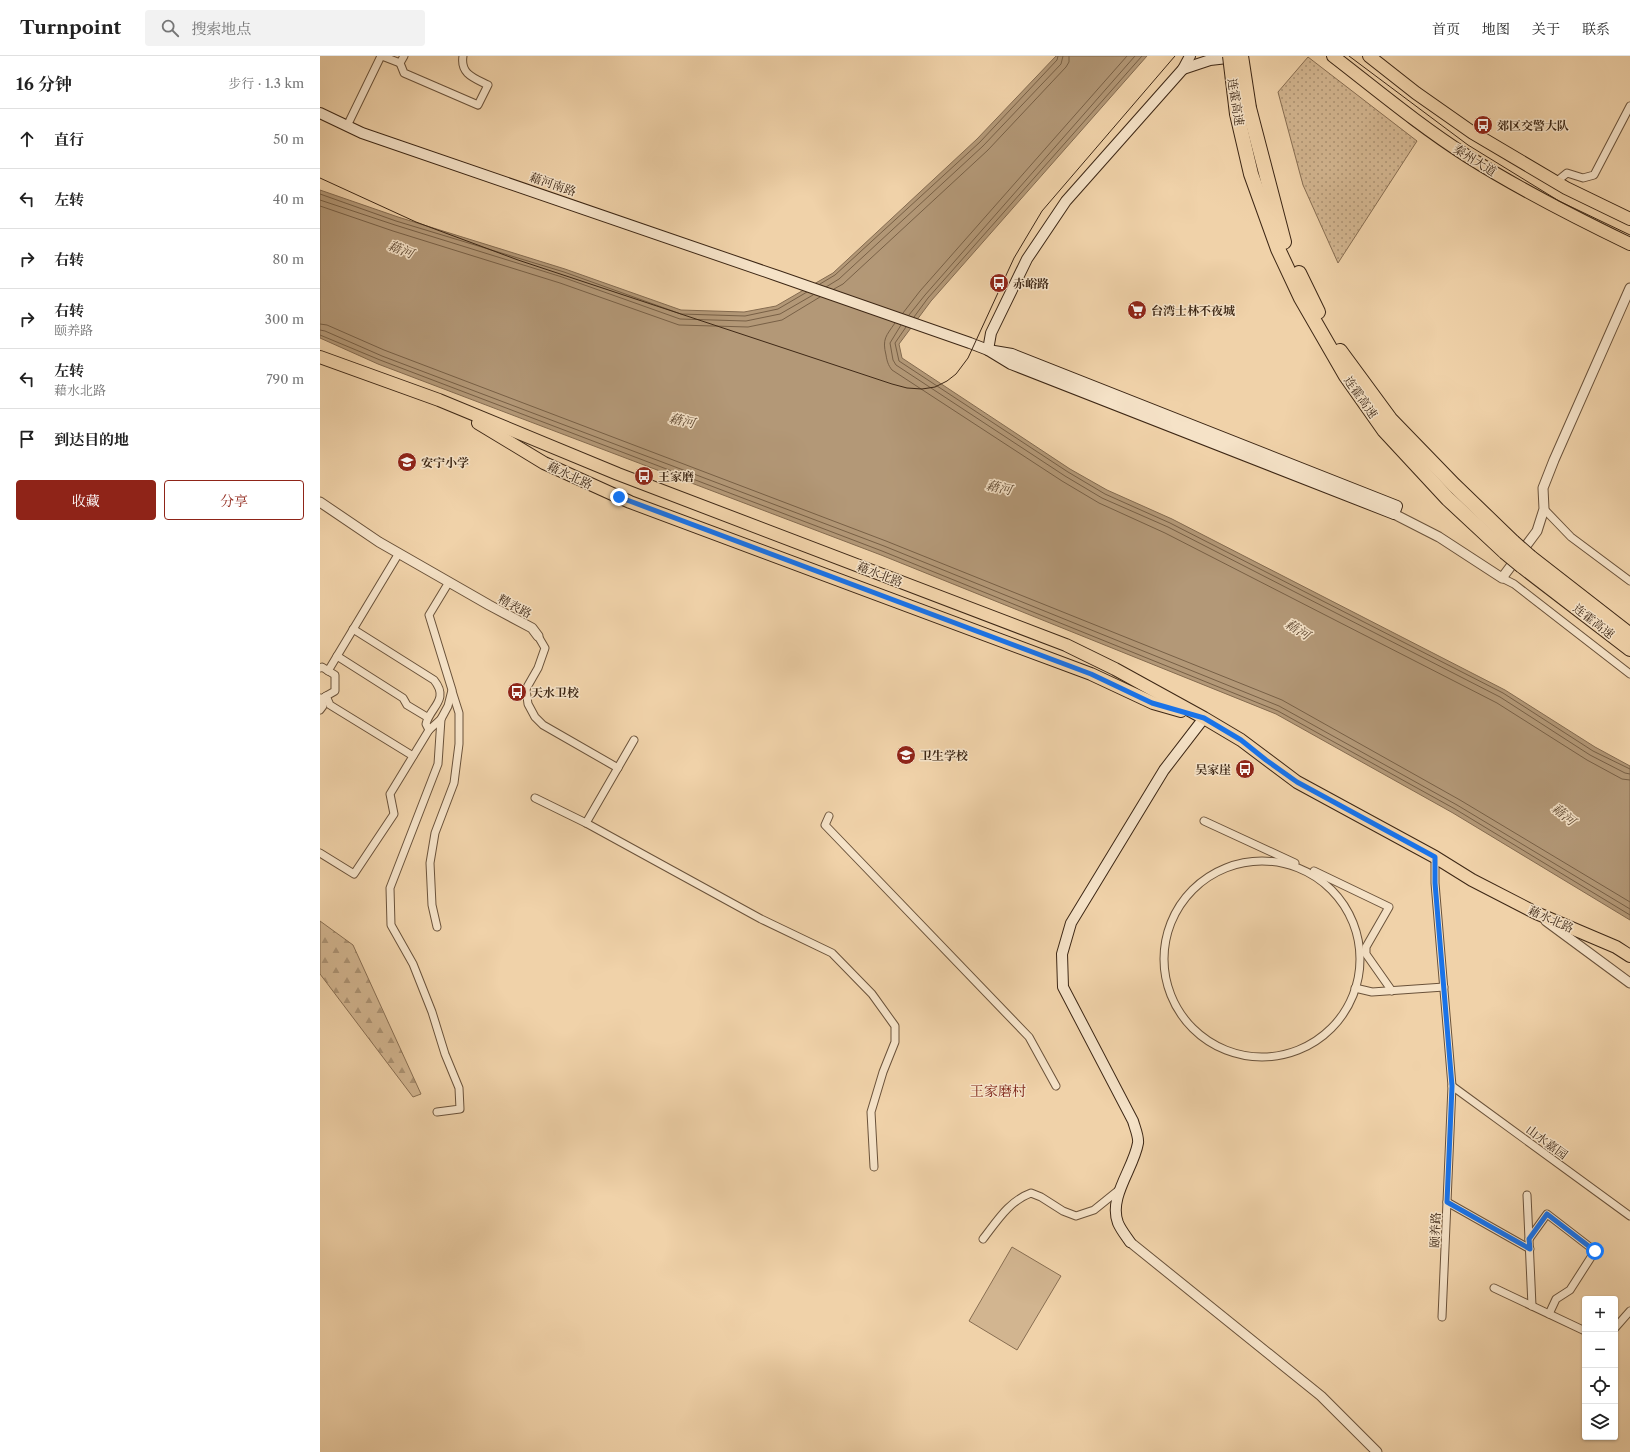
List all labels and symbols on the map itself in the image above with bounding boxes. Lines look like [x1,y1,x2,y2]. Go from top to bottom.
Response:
street label: 连霍高速 [1225,77,1247,127]
bus stop icon: 郊区交警大队 [1472,114,1494,136]
place label: 郊区交警大队 [1497,118,1569,133]
street label: 秦州大道 [1451,141,1499,179]
street label: 藉河南路 [528,169,578,199]
water label: 藉河 [386,237,418,262]
bus stop icon: 赤峪路 [988,272,1010,294]
place label: 赤峪路 [1013,276,1049,291]
supermarket icon: 台湾士林不夜城 [1126,299,1148,321]
place label: 台湾士林不夜城 [1151,303,1235,318]
street label: 连霍高速 [1341,373,1381,421]
water label: 藉河 [668,409,698,431]
school or university icon: 安宁小学 [396,451,418,473]
place label: 安宁小学 [421,455,469,470]
street label: 藉水北路 [545,458,595,492]
bus stop icon: 王家磨 [633,465,655,487]
place label: 王家磨 [658,469,694,484]
water label: 藉河 [985,476,1015,498]
route end [610,488,628,506]
street label: 藉水北路 [855,558,905,590]
street label: 精表路 [496,591,534,621]
street label: 连霍高速 [1570,600,1618,642]
water label: 藉河 [1283,615,1315,644]
bus stop icon: 天水卫校 [506,681,528,703]
place label: 天水卫校 [531,685,579,700]
school or university icon: 卫生学校 [895,744,917,766]
place label: 卫生学校 [920,748,968,763]
bus stop icon: 吴家崖 [1234,758,1256,780]
place label: 吴家崖 [1195,762,1231,777]
water label: 藉河 [1549,800,1581,830]
street label: 藉水北路 [1526,902,1576,936]
district label: 王家磨村 [970,1082,1026,1100]
street label: 山水嘉园 [1523,1122,1571,1162]
street label: 颐养路 [1427,1212,1443,1248]
route start [1586,1242,1604,1260]

